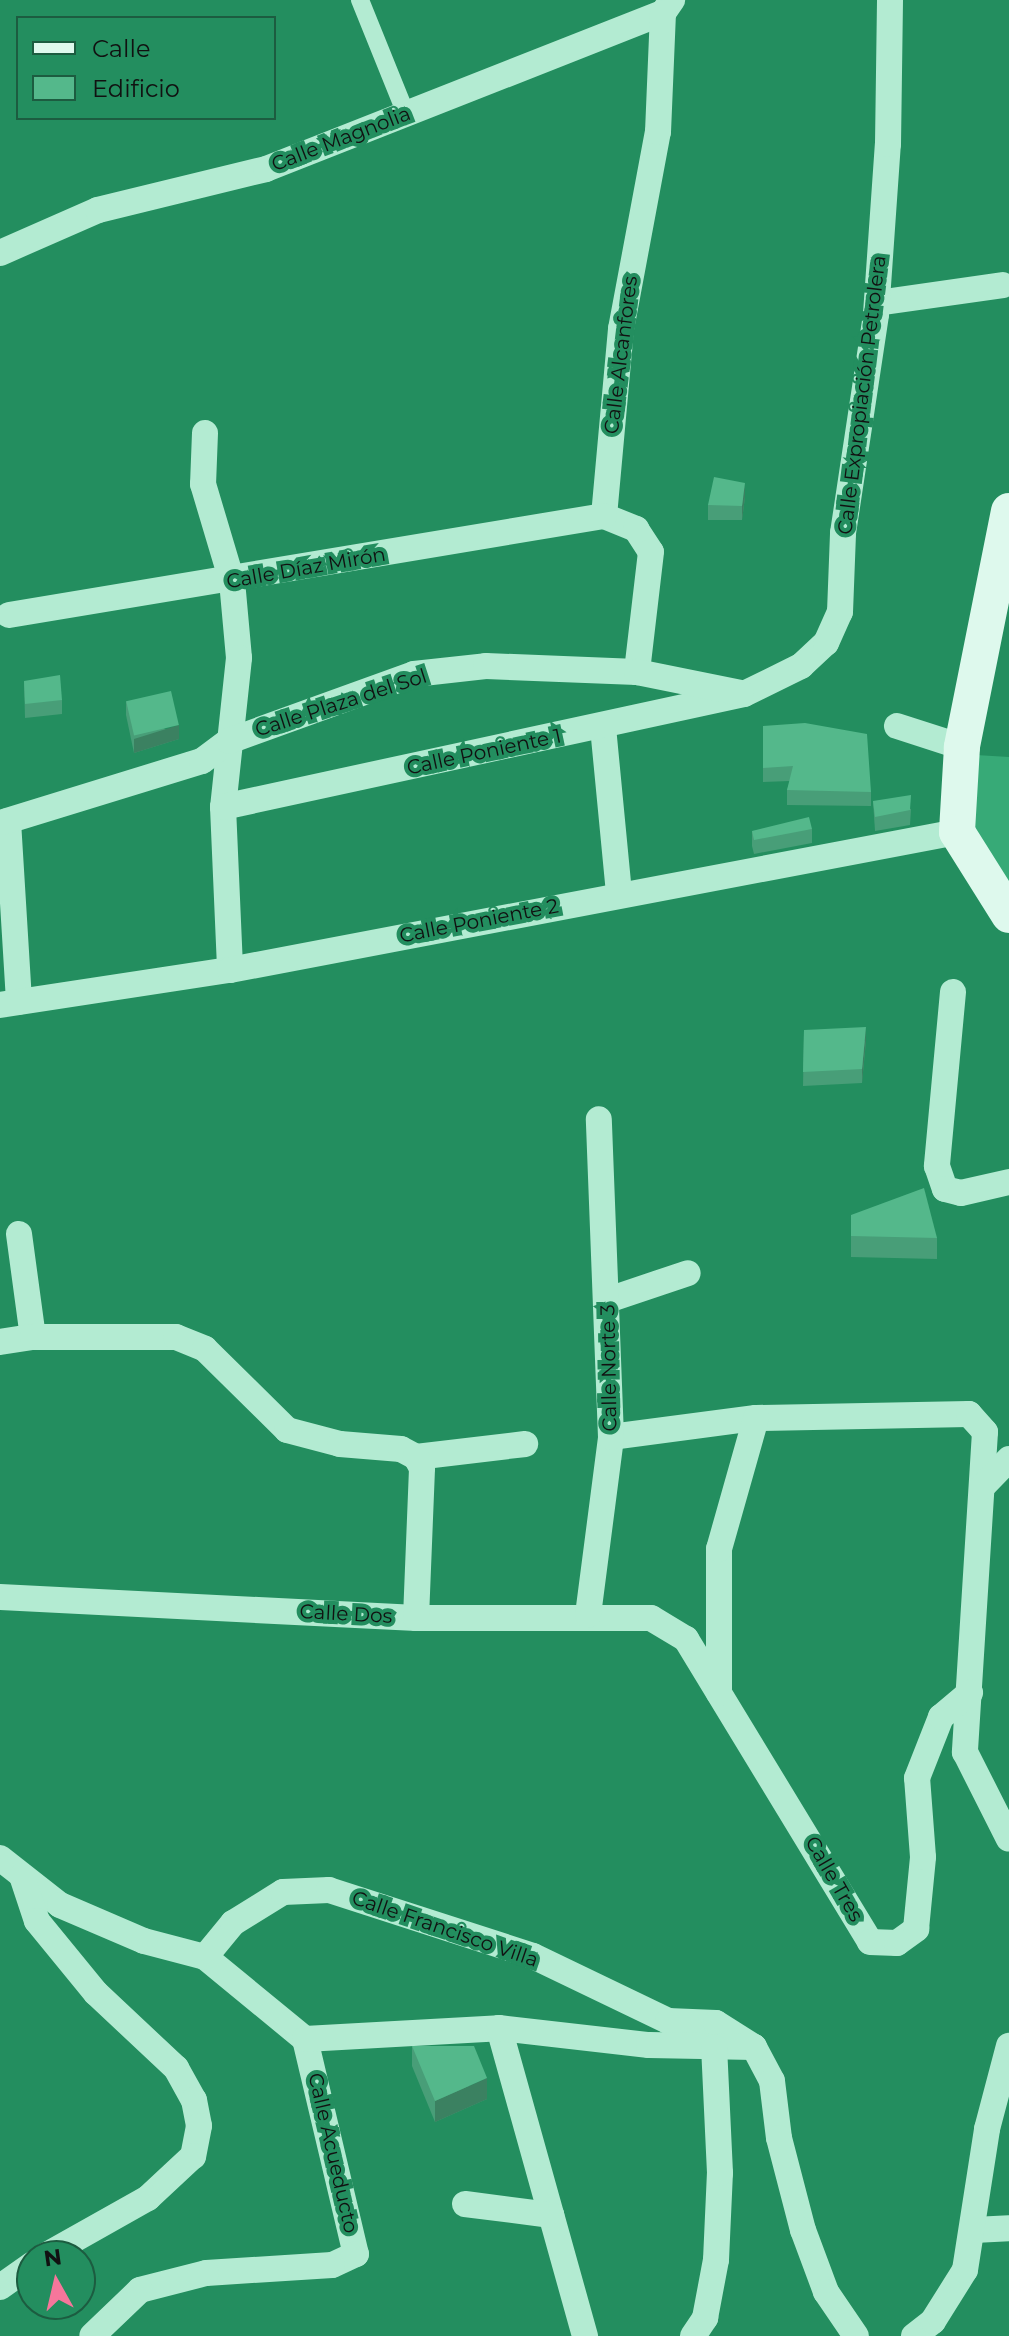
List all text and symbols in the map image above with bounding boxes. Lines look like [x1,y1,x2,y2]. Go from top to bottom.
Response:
legend [16,16,276,120]
text: Calle [92,34,150,63]
text: Edificio [92,74,180,103]
street label: Calle Magnolia [268,101,414,177]
street label: Calle Expropiación Petrolera [833,254,891,536]
street label: Calle Alcanfores [599,275,643,435]
street label: Calle Díaz Mirón [224,542,388,594]
street label: Calle Plaza del Sol [252,664,430,742]
street label: Calle Poniente 1 [405,724,563,780]
street label: Calle Poniente 2 [397,894,561,948]
street label: Calle Norte 3 [596,1304,622,1432]
street label: Calle Dos [299,1600,393,1628]
street label: Calle Tres [800,1832,868,1926]
street label: Calle Francisco Villa [349,1886,541,1972]
street label: Calle Acueducto [303,2071,363,2235]
north arrow [16,2240,96,2320]
text: N [42,2243,64,2272]

